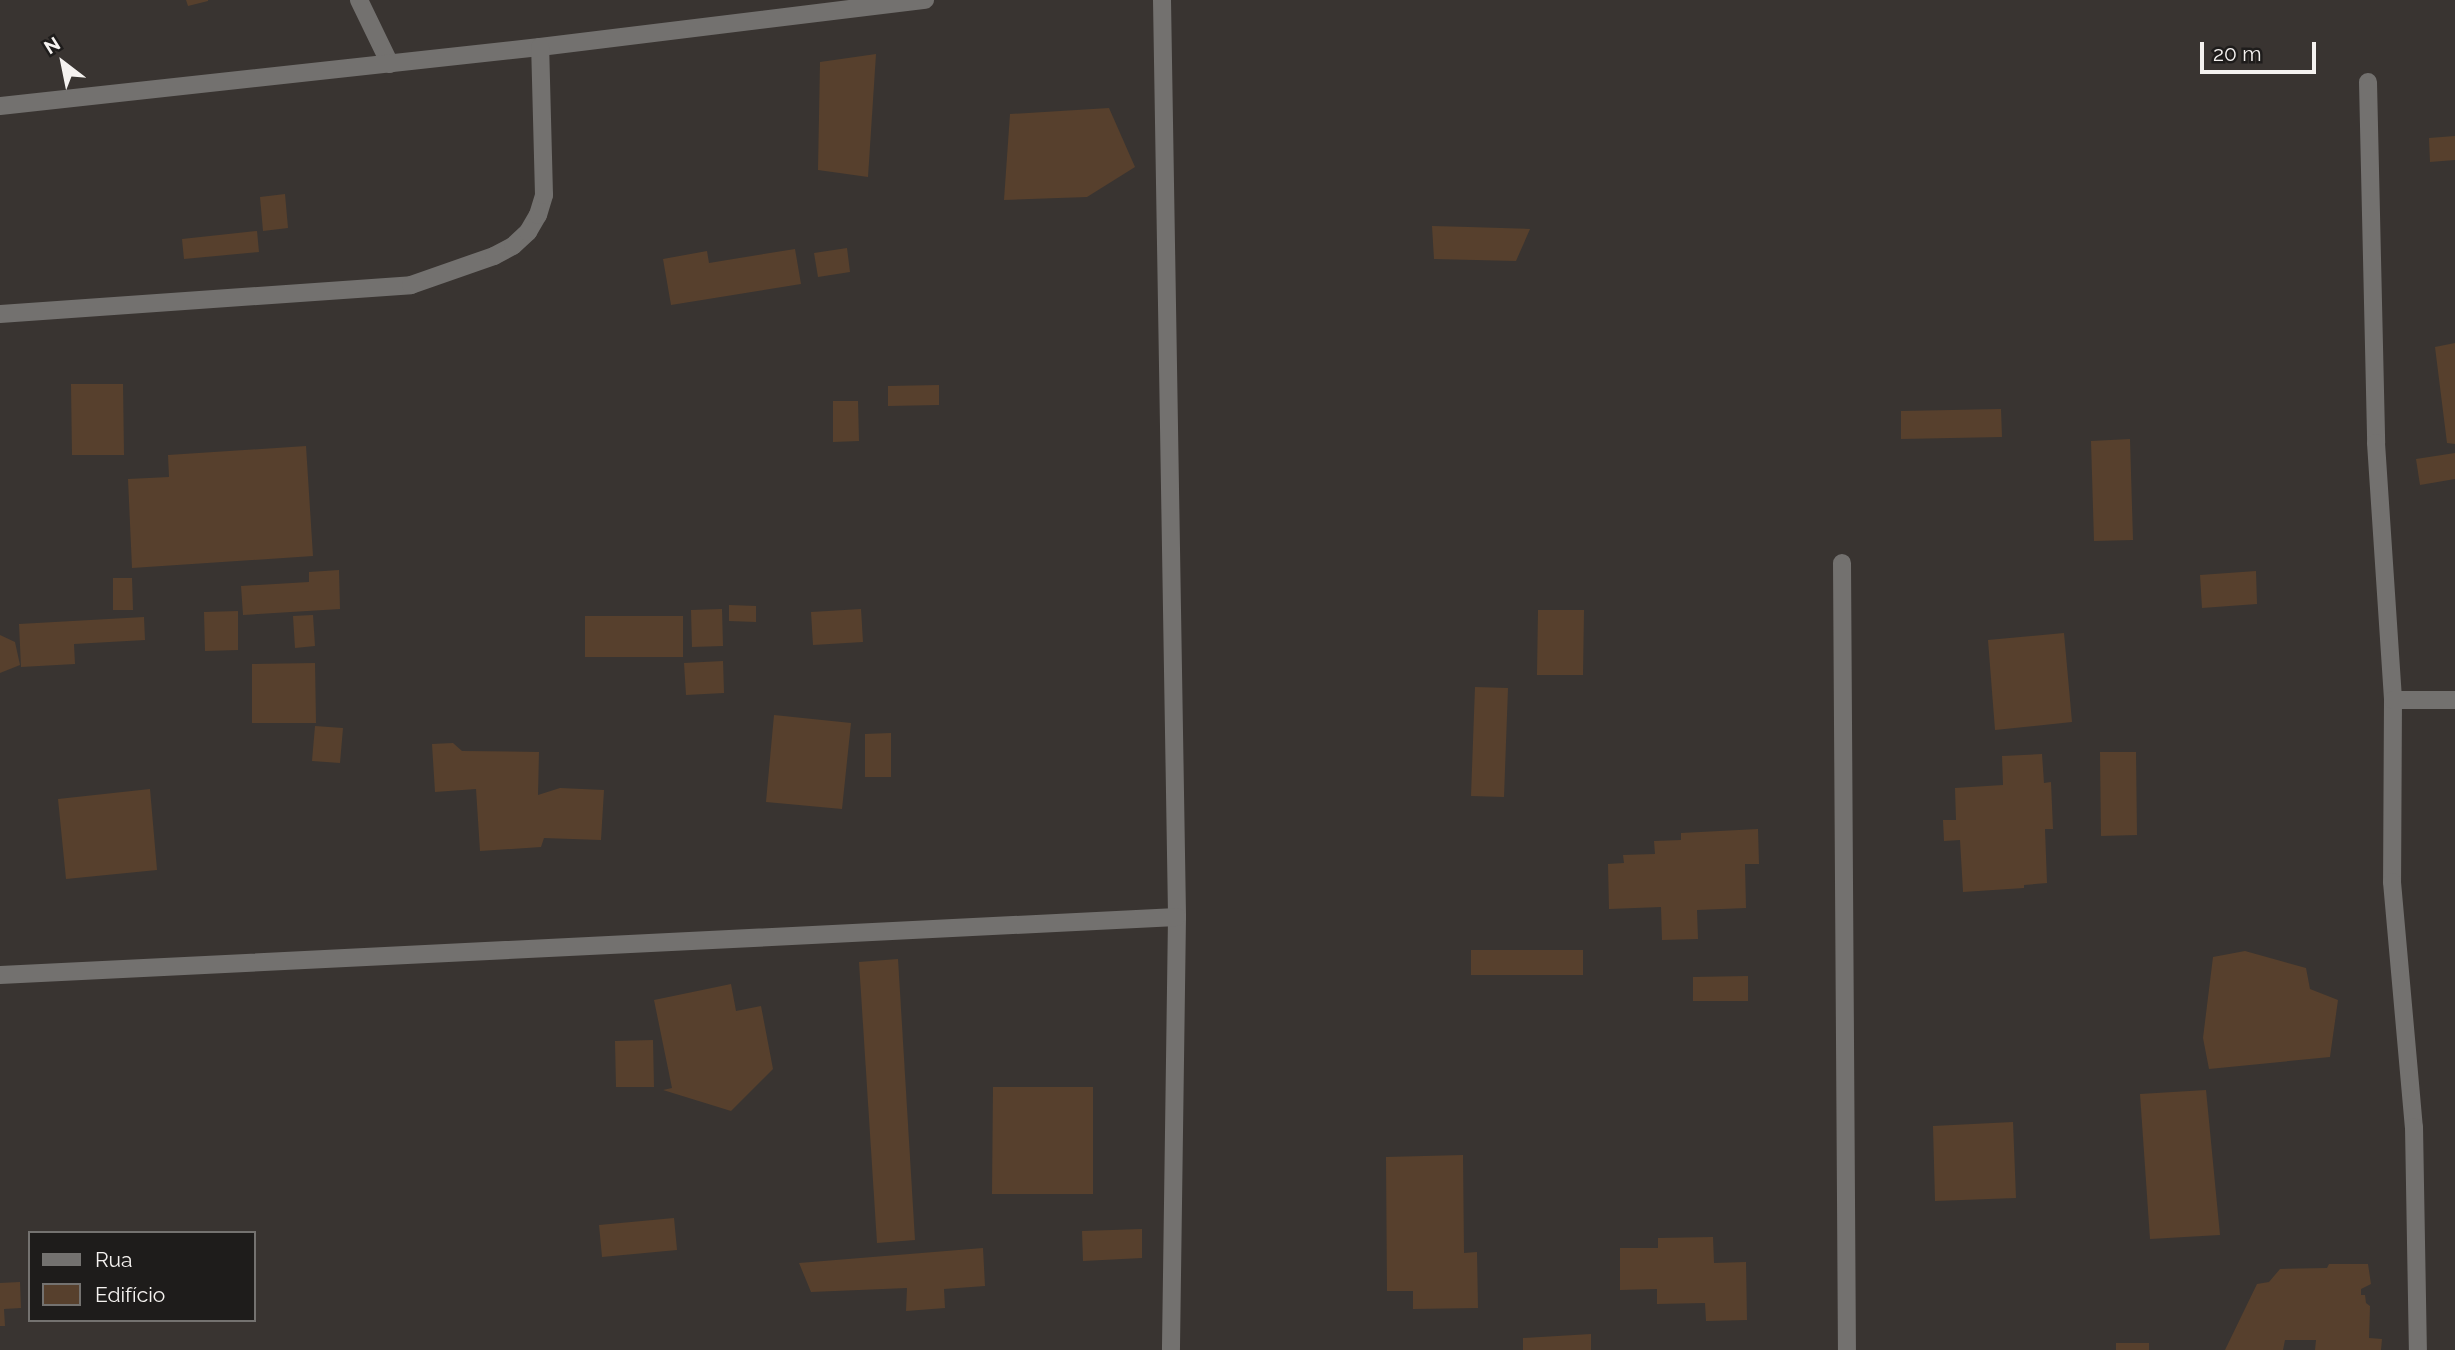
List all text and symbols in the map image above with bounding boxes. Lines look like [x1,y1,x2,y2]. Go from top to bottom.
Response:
north arrow [28,28,98,98]
scale bar [2203,28,2318,72]
text: N [40,32,64,58]
text: 20 m [2213,41,2261,66]
legend [28,1231,256,1322]
text: Rua [95,1247,132,1272]
text: Edifício [95,1282,165,1307]

